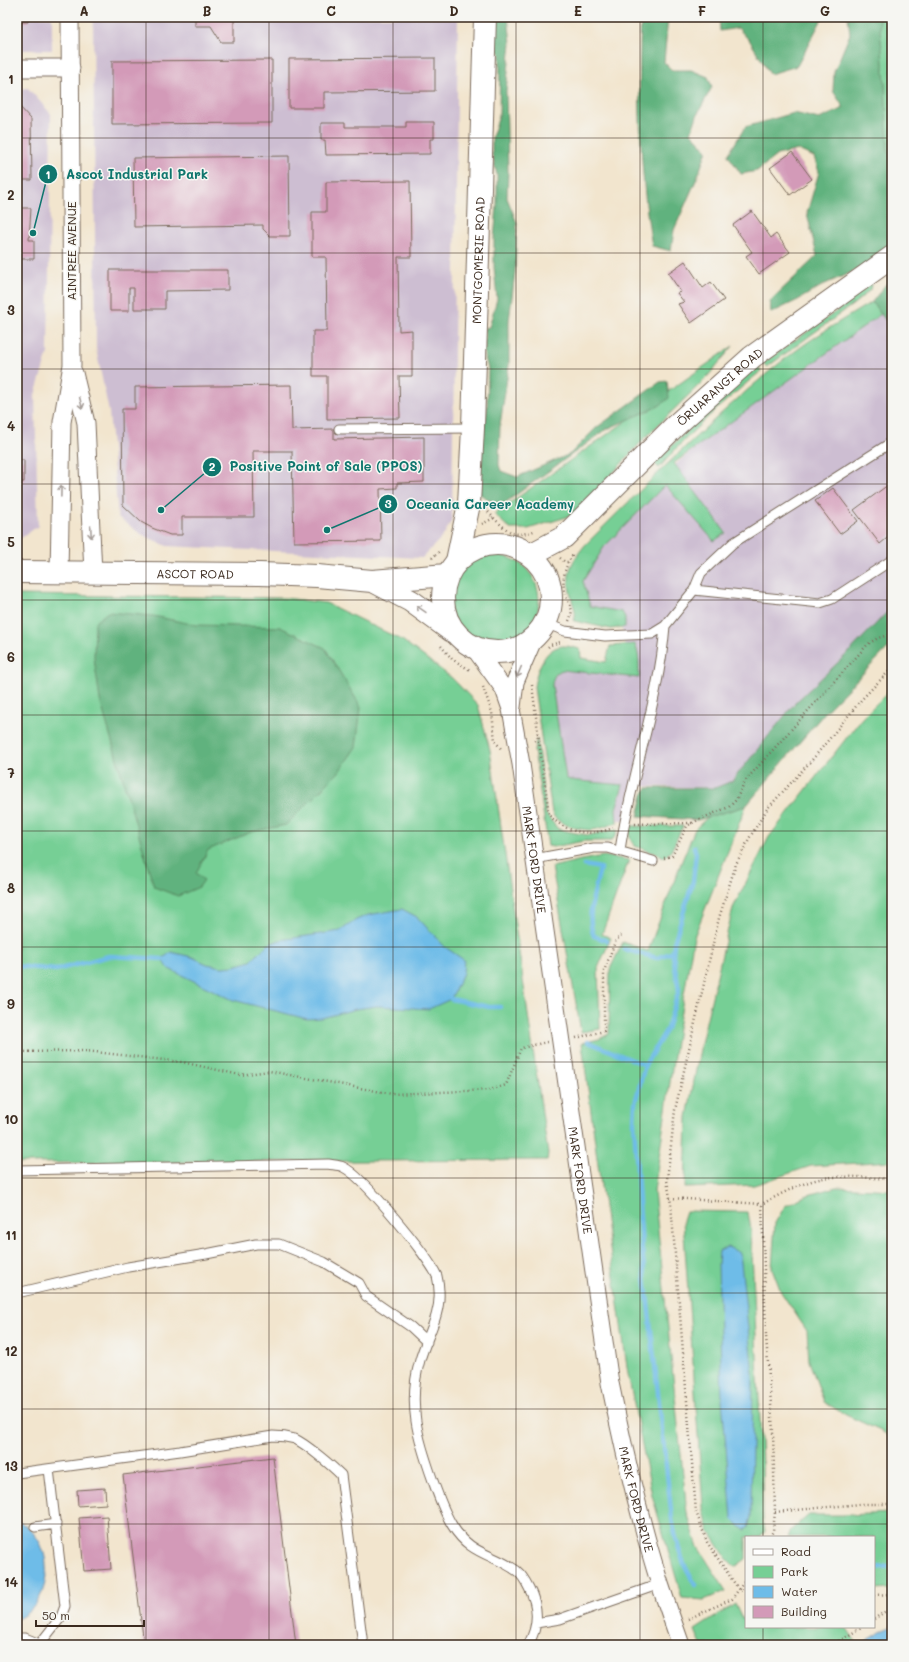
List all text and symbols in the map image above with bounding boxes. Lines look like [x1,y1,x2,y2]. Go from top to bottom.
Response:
text: A [79,2,89,19]
text: B [203,2,212,19]
text: C [326,2,336,19]
text: D [449,2,459,19]
text: E [574,2,582,19]
text: F [698,2,706,19]
text: G [820,2,830,19]
text: 1 [8,70,14,87]
callout: Ascot Industrial Park [38,162,216,187]
text: Ascot Industrial Park [66,165,208,182]
text: 1 [45,166,51,182]
text: 2 [7,186,15,203]
street label: MONTGOMERIE ROAD [468,197,488,324]
street label: AINTREE AVENUE [63,201,79,301]
text: 3 [7,301,15,318]
street label: ŌRUARANGI ROAD [673,344,766,429]
one-way arrow [78,396,85,409]
text: 4 [7,417,15,434]
callout: Positive Point of Sale (PPOS) [202,454,430,479]
text: Positive Point of Sale (PPOS) [230,457,423,474]
text: 2 [209,458,216,474]
one-way arrow [57,485,64,498]
callout: Oceania Career Academy [378,491,582,516]
text: 3 [384,495,392,511]
text: Oceania Career Academy [406,495,574,513]
one-way arrow [87,525,94,538]
text: 5 [7,533,15,550]
street label: ASCOT ROAD [156,565,234,582]
one-way arrow [416,605,427,613]
text: 6 [7,648,15,665]
one-way arrow [515,666,522,678]
text: 7 [7,764,15,781]
street label: MARK FORD DRIVE [519,805,550,915]
text: 8 [7,879,15,896]
text: 9 [7,995,15,1012]
text: 10 [4,1110,18,1127]
street label: MARK FORD DRIVE [565,1125,597,1235]
text: 11 [5,1226,17,1243]
text: 12 [4,1342,18,1359]
street label: MARK FORD DRIVE [616,1445,658,1554]
text: 13 [4,1457,18,1474]
legend [745,1536,875,1628]
text: Road [781,1543,811,1559]
text: Park [781,1563,808,1579]
text: 14 [4,1573,18,1590]
text: Water [781,1583,818,1599]
scale bar [36,1602,144,1628]
text: Building [781,1603,827,1619]
text: 50 m [42,1607,70,1623]

